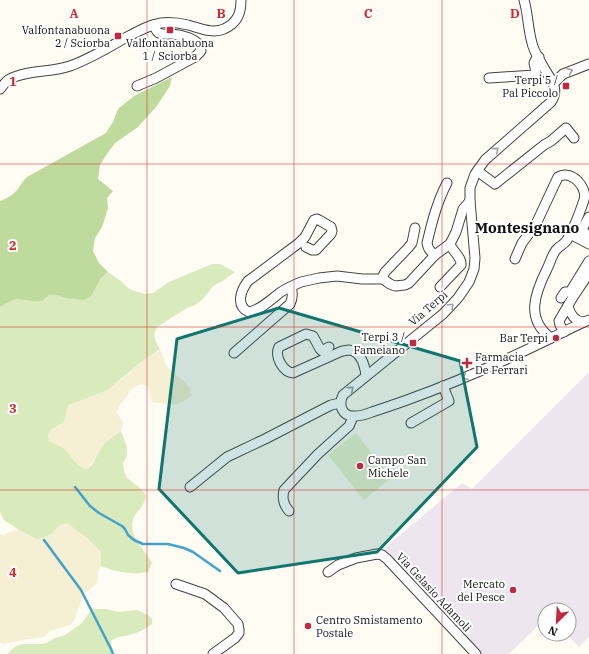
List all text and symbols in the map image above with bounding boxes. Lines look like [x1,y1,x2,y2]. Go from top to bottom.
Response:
text: A [69,5,79,22]
text: B [216,5,226,22]
text: C [364,5,373,22]
text: D [510,5,520,22]
place label: Valfontanabuona 2 / Sciorba [22,23,110,50]
marker: Valfontanabuona 1 / Sciorba [165,25,175,35]
marker: Valfontanabuona 2 / Sciorba [113,31,123,41]
place label: Valfontanabuona 1 / Sciorba [126,36,214,63]
one-way arrow [566,68,573,76]
text: 1 [9,73,17,90]
place label: Terpi 5 / Pal Piccolo [502,73,558,100]
marker: Terpi 5 / Pal Piccolo [561,81,571,91]
one-way arrow [492,148,499,155]
district label: Montesignano [475,218,580,237]
text: 2 [9,237,17,254]
street label: Via Terpi [406,287,451,329]
one-way arrow [446,303,453,311]
place label: Terpi 3 / Fameiano [353,330,405,357]
place label: Bar Terpi [500,331,549,345]
marker: Bar Terpi [551,333,561,343]
marker: Terpi 3 / Fameiano [408,338,418,348]
place label: Farmacia De Ferrari [475,350,528,377]
marker: Farmacia De Ferrari [462,358,472,368]
one-way arrow [461,372,469,380]
one-way arrow [346,386,353,393]
text: 3 [9,400,17,417]
place label: Campo San Michele [368,453,427,480]
marker: Campo San Michele [355,461,365,471]
street label: Via Gelasio Adamoli [394,549,475,635]
text: 4 [9,564,17,581]
place label: Mercato del Pesce [457,577,505,604]
marker: Mercato del Pesce [508,585,518,595]
north arrow [537,602,577,642]
place label: Centro Smistamento Postale [316,613,423,640]
marker: Centro Smistamento Postale [303,621,313,631]
text: N [546,623,560,639]

